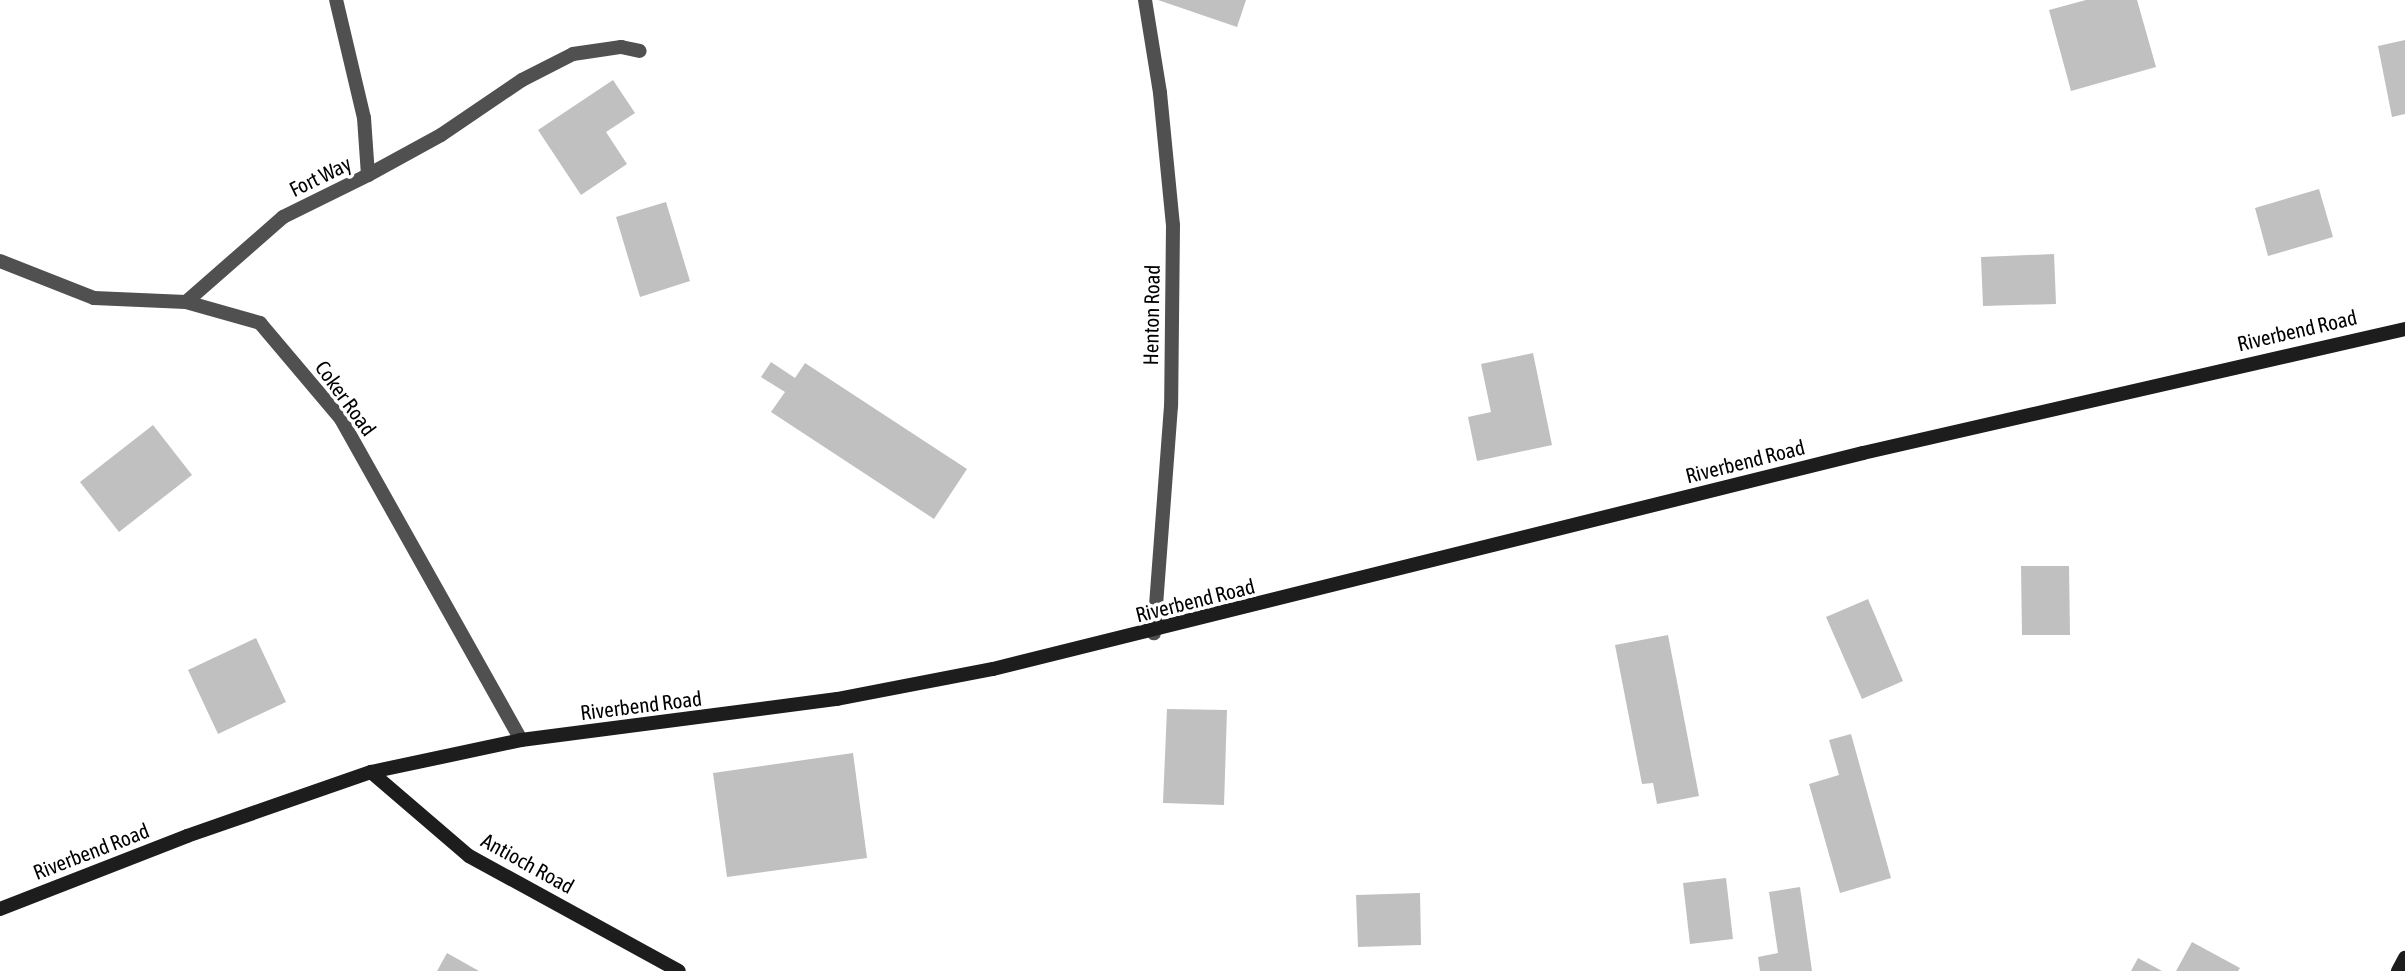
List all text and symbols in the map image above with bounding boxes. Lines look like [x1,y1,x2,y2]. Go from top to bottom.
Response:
street label: Fort Way [285,150,355,202]
street label: Henton Road [1138,264,1164,366]
street label: Riverbend Road [2235,304,2359,356]
street label: Coker Road [310,355,382,441]
street label: Riverbend Road [1683,434,1807,488]
street label: Riverbend Road [1133,573,1257,627]
street label: Riverbend Road [579,685,703,725]
street label: Riverbend Road [29,817,153,885]
street label: Antioch Road [477,827,579,899]

